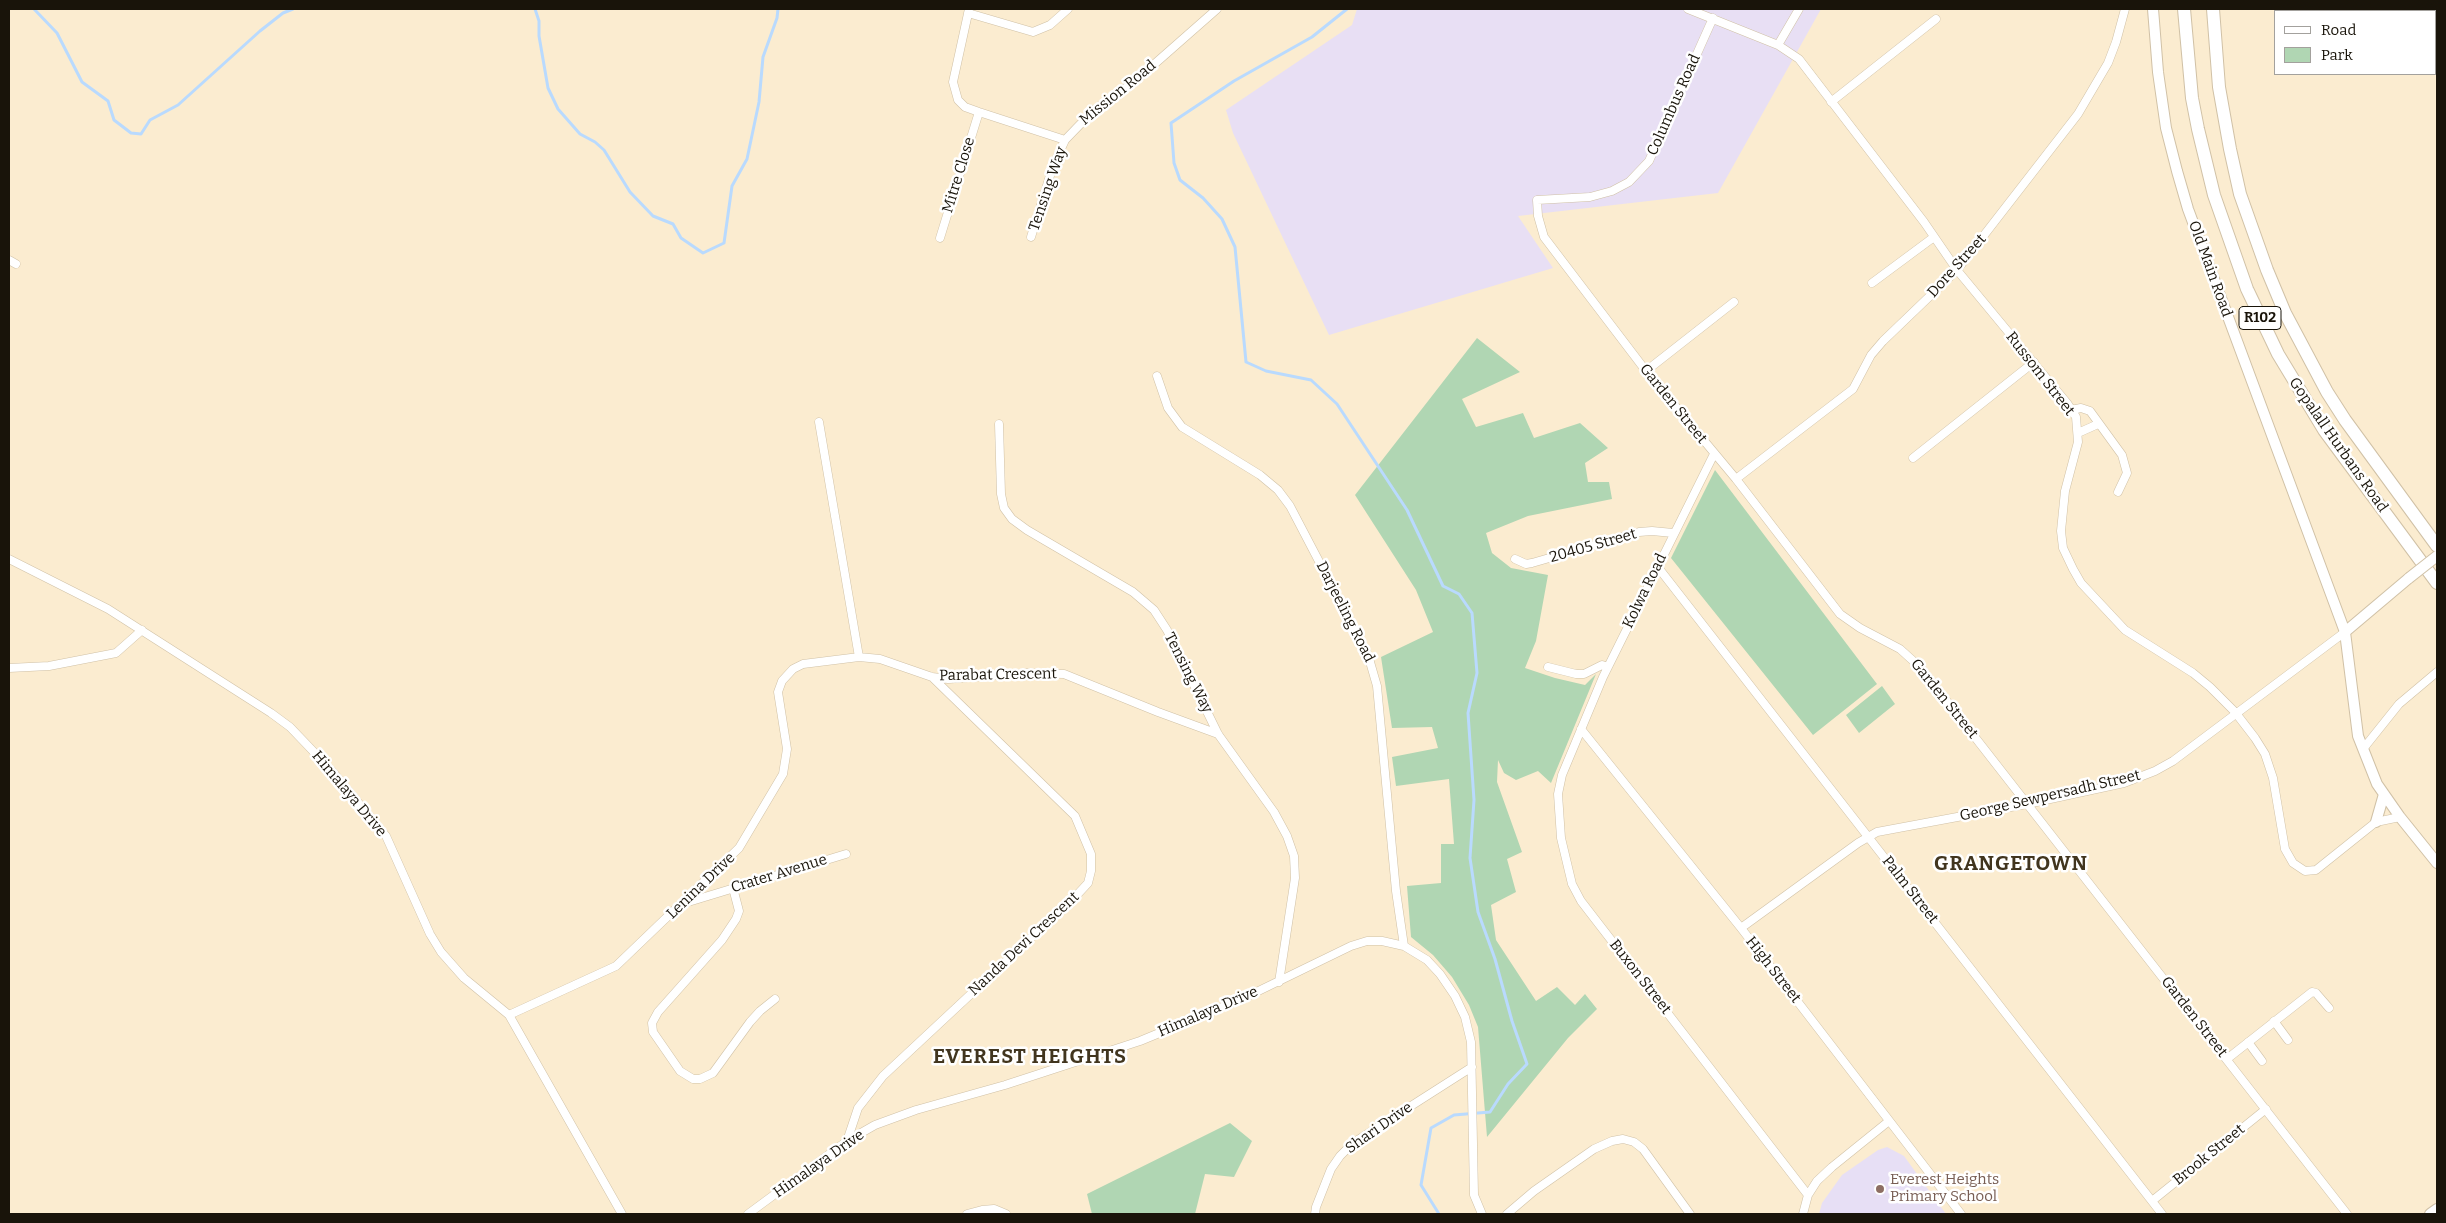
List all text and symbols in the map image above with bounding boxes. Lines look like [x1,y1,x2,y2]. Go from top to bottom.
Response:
legend [2274,10,2436,75]
text: Road [2321,21,2356,39]
text: Park [2321,46,2353,64]
street label: Columbus Road [1644,51,1704,159]
street label: Mission Road [1076,57,1160,129]
street label: Mitre Close [939,135,979,215]
street label: Tensing Way [1025,144,1071,234]
street label: Old Main Road [2184,219,2236,319]
street label: Dore Street [1924,231,1990,301]
road number: R102 [2239,306,2281,330]
street label: Russom Street [2002,328,2078,420]
street label: Garden Street [1635,361,1711,447]
street label: Gopalall Hurbans Road [2285,374,2391,516]
street label: 20405 Street [1547,525,1639,567]
street label: Kolwa Road [1619,551,1671,631]
street label: Darjeeling Road [1312,559,1378,665]
street label: Tensing Way [1160,630,1216,716]
street label: Garden Street [1906,656,1982,742]
street label: Parabat Crescent [939,665,1057,685]
street label: Himalaya Drive [308,747,390,841]
street label: George Sewpersadh Street [1958,766,2142,826]
street label: Lenina Drive [663,849,739,923]
street label: Crater Avenue [729,851,829,897]
district label: GRANGETOWN [1933,852,2089,876]
street label: Palm Street [1878,853,1942,927]
street label: Nanda Devi Crescent [965,888,1083,1000]
street label: High Street [1742,933,1804,1007]
street label: Buxon Street [1605,936,1675,1018]
street label: Garden Street [2157,973,2231,1061]
street label: Himalaya Drive [1155,983,1261,1041]
district label: EVEREST HEIGHTS [931,1045,1129,1069]
street label: Shari Drive [1342,1098,1416,1158]
street label: Brook Street [2170,1121,2248,1189]
street label: Himalaya Drive [770,1126,868,1202]
place label: Everest Heights Primary School [1890,1171,1999,1206]
marker: Everest Heights Primary School [1874,1183,1886,1195]

